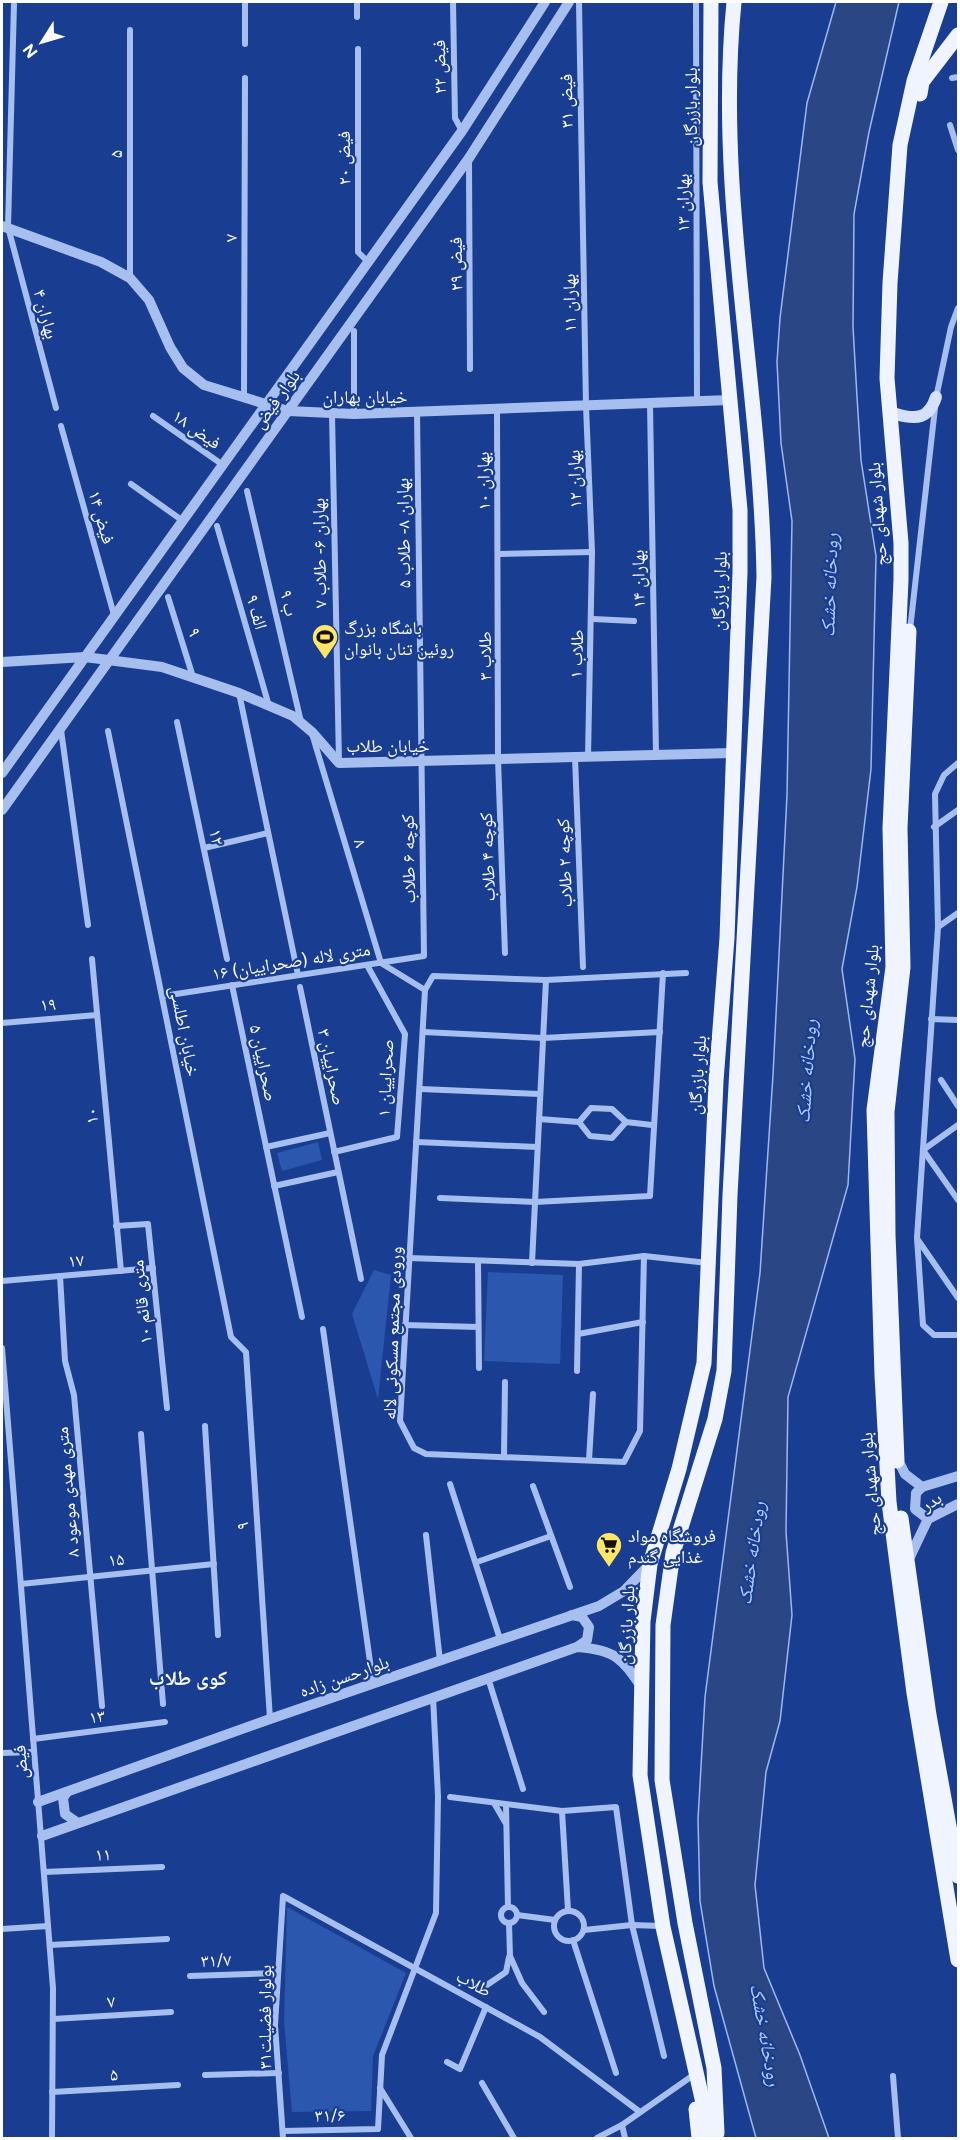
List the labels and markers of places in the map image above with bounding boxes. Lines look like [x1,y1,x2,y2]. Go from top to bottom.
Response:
place label: باشگاه بزرگ روئین تنان بانوان [344,617,454,660]
sports icon: باشگاه بزرگ روئین تنان بانوان [310,622,340,660]
place label: فروشگاه مواد غذایی گندم [628,1525,716,1569]
supermarket icon: فروشگاه مواد غذایی گندم [594,1530,624,1568]

